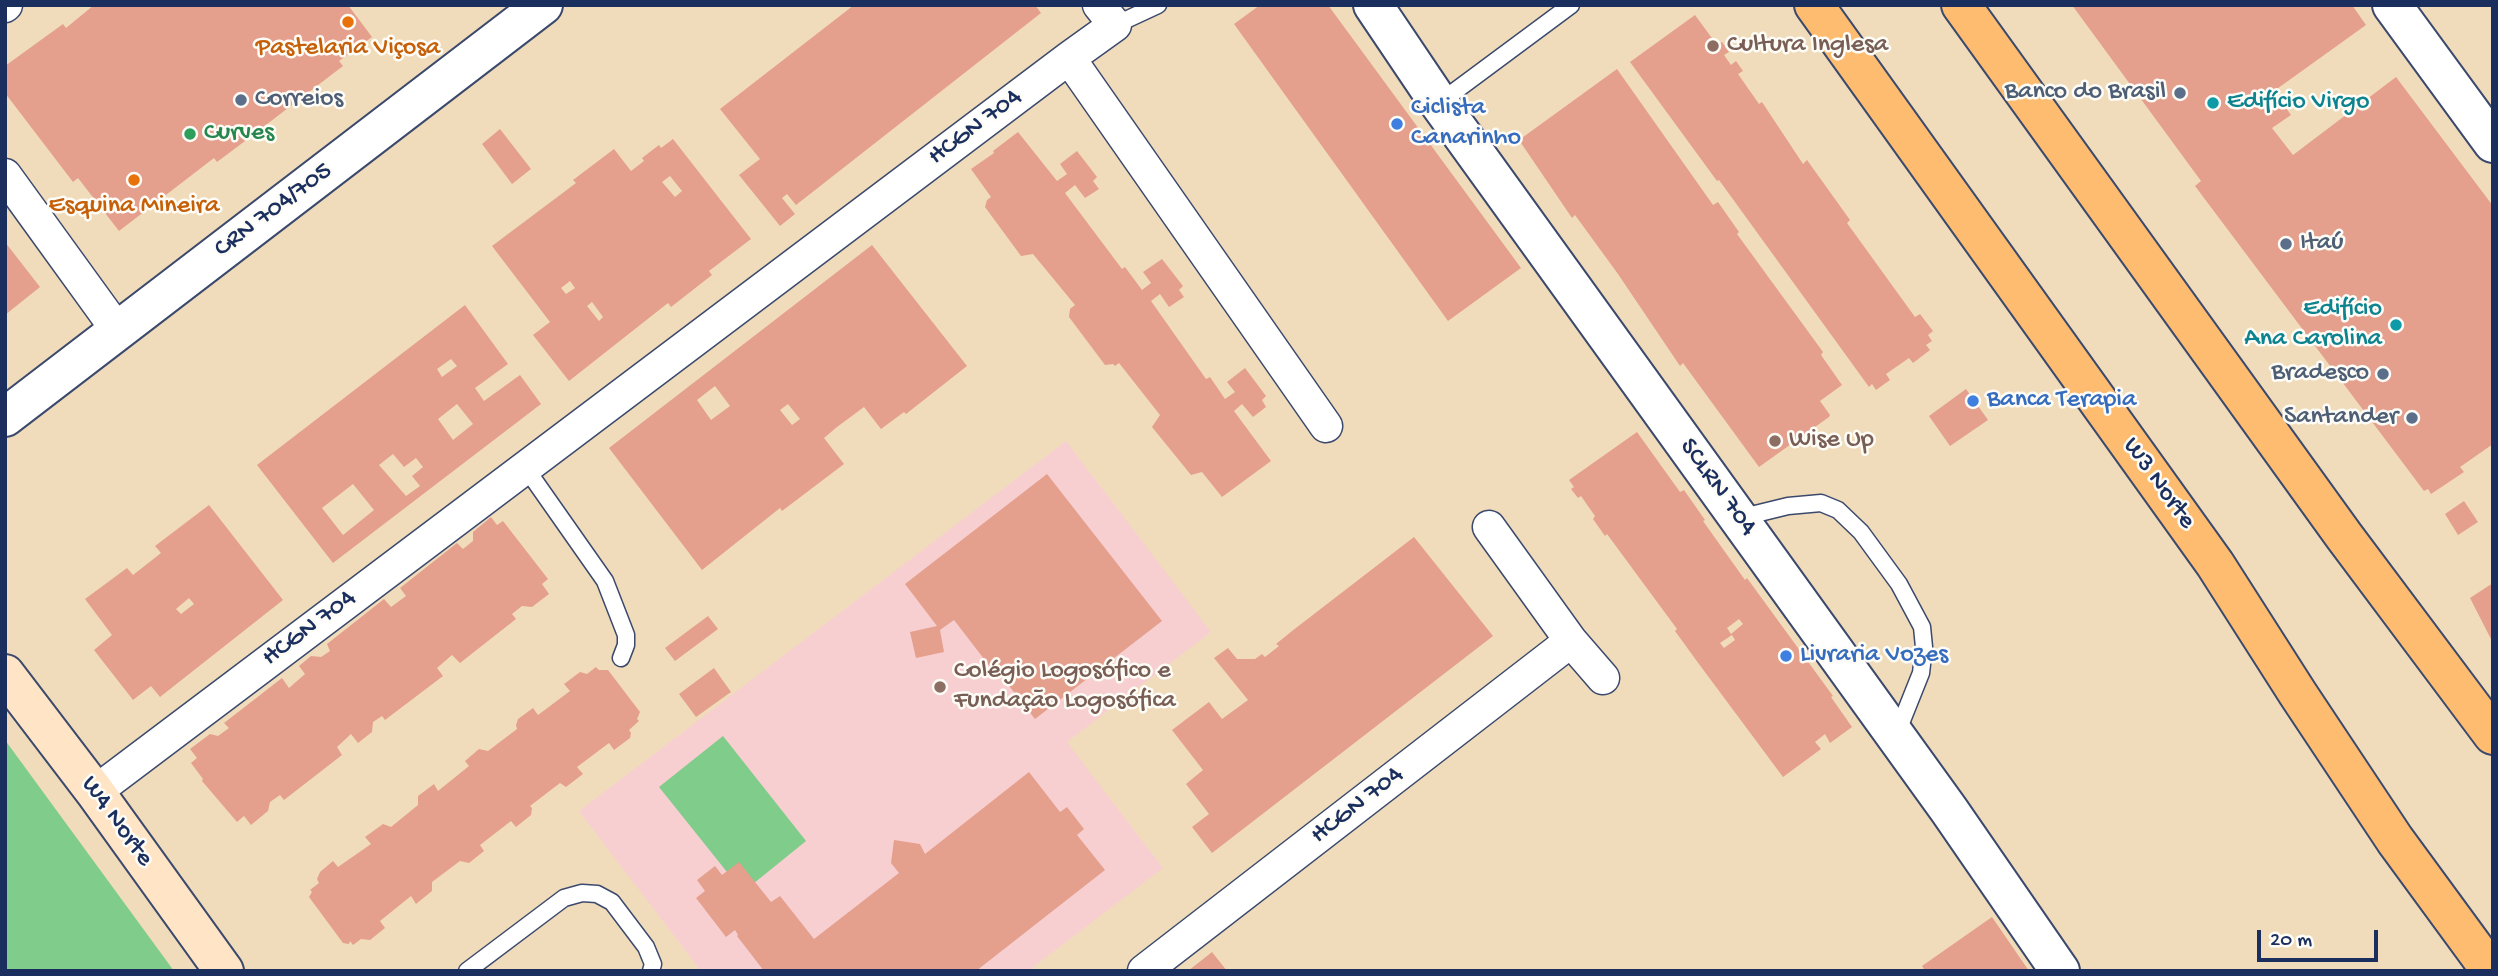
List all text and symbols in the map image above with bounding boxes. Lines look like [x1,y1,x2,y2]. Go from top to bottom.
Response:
marker: Pastelaria Viçosa [340,14,356,30]
place label: Cultura Inglesa [1727,30,1888,62]
place label: Pastelaria Viçosa [256,33,440,65]
marker: Cultura Inglesa [1705,38,1721,54]
place label: Banco do Brasil [2005,77,2166,109]
street label: HCGN 704 [923,83,1029,173]
place label: Correios [255,84,343,116]
marker: Banco do Brasil [2172,85,2188,101]
place label: Edifício Virgo [2227,87,2369,119]
marker: Correios [233,92,249,108]
place label: Ciclista Canarinho [1411,93,1521,154]
marker: Edifício Virgo [2205,95,2221,111]
marker: Ciclista Canarinho [1389,116,1405,132]
place label: Curves [204,118,274,150]
marker: Curves [182,126,198,142]
street label: CRN 704/705 [209,157,339,265]
marker: Esquina Mineira [126,172,142,188]
place label: Esquina Mineira [49,191,219,223]
place label: Itaú [2300,228,2343,260]
marker: Itaú [2278,236,2294,252]
place label: Edifício Ana Carolina [2244,294,2382,356]
marker: Edifício Ana Carolina [2388,317,2404,333]
place label: Bradesco [2272,358,2369,390]
marker: Bradesco [2375,366,2391,382]
place label: Banca Terapia [1987,385,2136,417]
marker: Banca Terapia [1965,393,1981,409]
place label: Santander [2284,402,2398,434]
marker: Santander [2404,410,2420,426]
place label: Wise Up [1789,425,1874,457]
street label: W3 Norte [2114,432,2202,536]
street label: SCLRN 704 [1671,433,1763,543]
marker: Wise Up [1767,433,1783,449]
street label: HCGN 704 [257,584,363,674]
place label: Livraria Vozes [1800,640,1948,672]
marker: Livraria Vozes [1778,648,1794,664]
place label: Colégio Logosófico e Fundação Logosófica [954,656,1176,718]
marker: Colégio Logosófico e Fundação Logosófica [932,679,948,695]
street label: HCGN 704 [1305,760,1411,852]
street label: W4 Norte [73,771,159,873]
scale bar [2260,916,2381,960]
text: 20 m [2270,929,2312,954]

